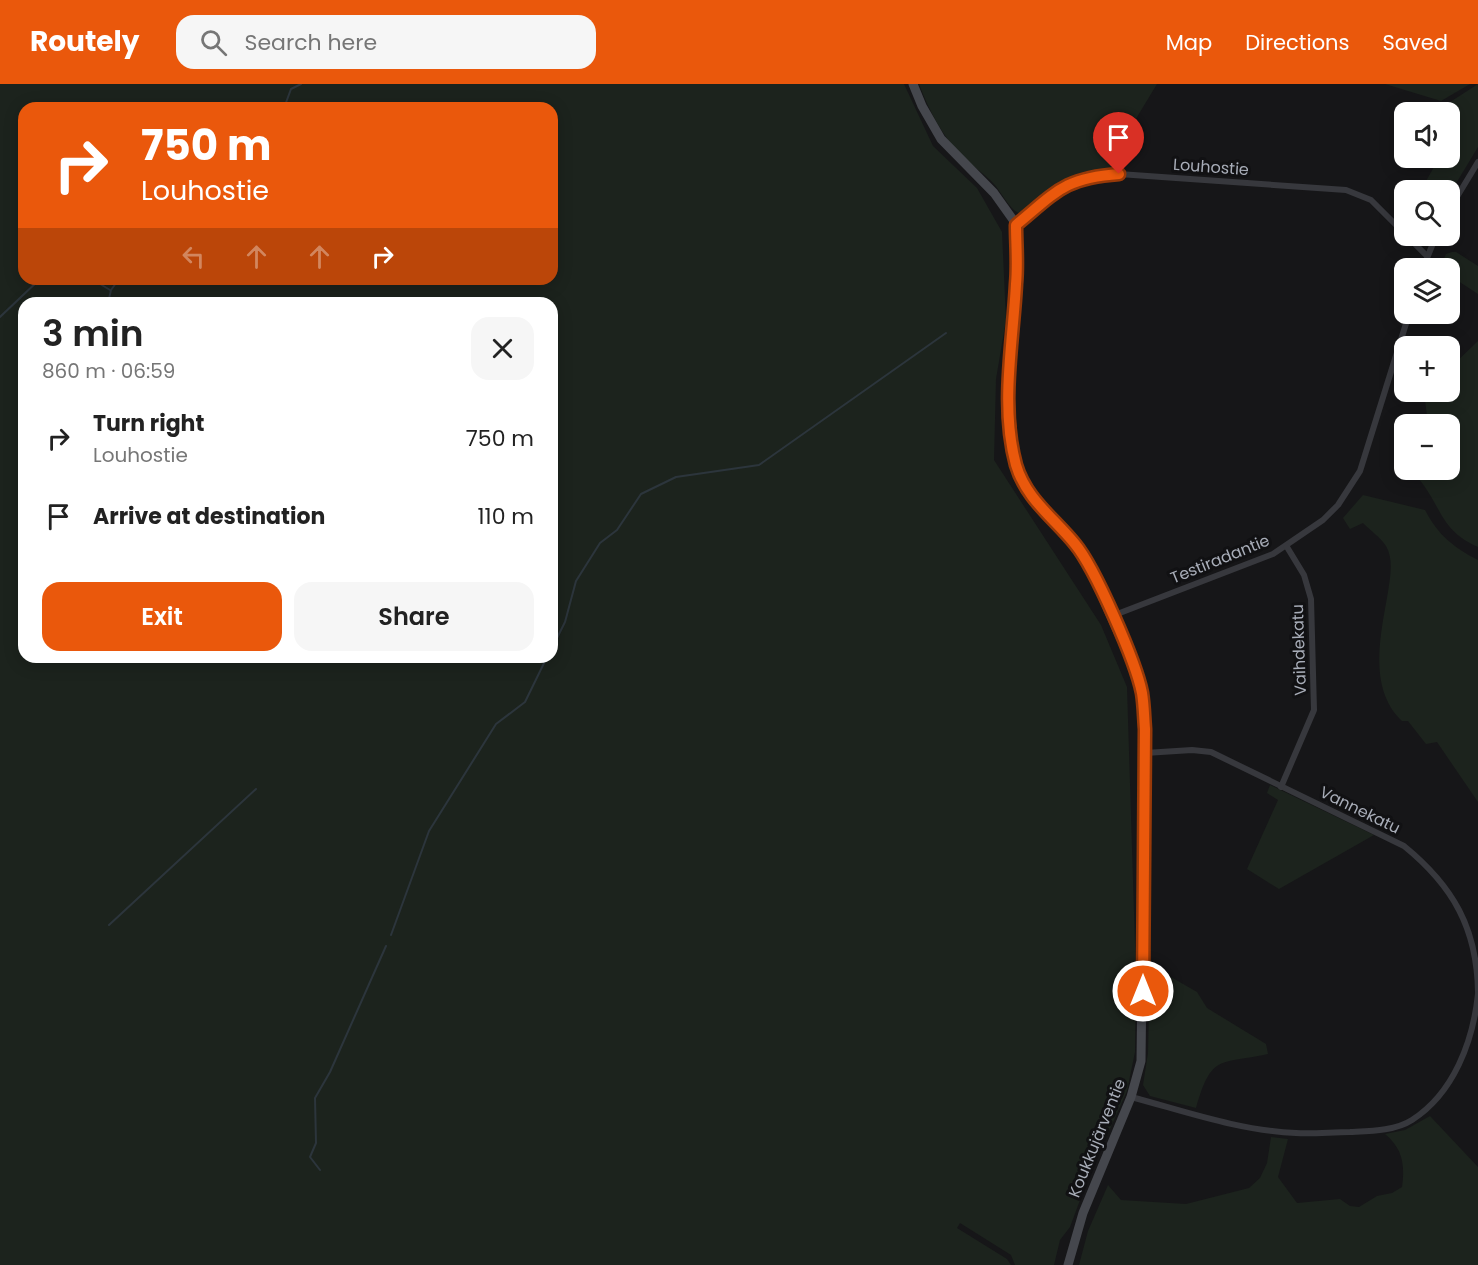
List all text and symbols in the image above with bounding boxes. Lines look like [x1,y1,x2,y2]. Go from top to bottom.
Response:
search box [176,15,596,69]
text: Routely [30,22,140,61]
icon: search [197,26,230,59]
text: Search here [245,27,377,58]
text: Map [1166,28,1212,57]
text: Directions [1245,28,1349,57]
text: Saved [1382,28,1448,57]
map controls [1394,102,1460,480]
button: sound [1394,102,1460,168]
pin [1093,112,1144,174]
text: 750 m [141,116,272,175]
icon: arrive [1102,121,1135,154]
icon: right [42,126,120,204]
street label: Louhostie [1172,153,1250,181]
text: Louhostie [141,172,269,209]
button: search [1394,180,1460,246]
icon: left [177,240,210,273]
icon: ahead [240,240,273,273]
icon: ahead [303,240,336,273]
icon: right [366,240,399,273]
button: layers [1394,258,1460,324]
text: 3 min [42,308,144,359]
button: close [471,317,534,380]
button: + [1394,336,1460,402]
text: 860 m · 06:59 [42,357,175,385]
text: Turn right [93,408,204,439]
button: − [1394,414,1460,480]
icon: right [42,422,75,455]
text: 750 m [466,423,534,454]
text: Louhostie [93,441,188,469]
icon: arrive [42,500,75,533]
text: Arrive at destination [93,501,325,532]
text: 110 m [478,501,534,532]
street label: Testiradantie [1167,529,1273,589]
button: Exit [42,582,282,651]
button: Share [294,582,534,651]
street label: Vaihdekatu [1286,604,1312,696]
street label: Vannekatu [1316,781,1404,839]
position arrow [1111,959,1175,1023]
street label: Koukkujärventie [1063,1075,1131,1201]

